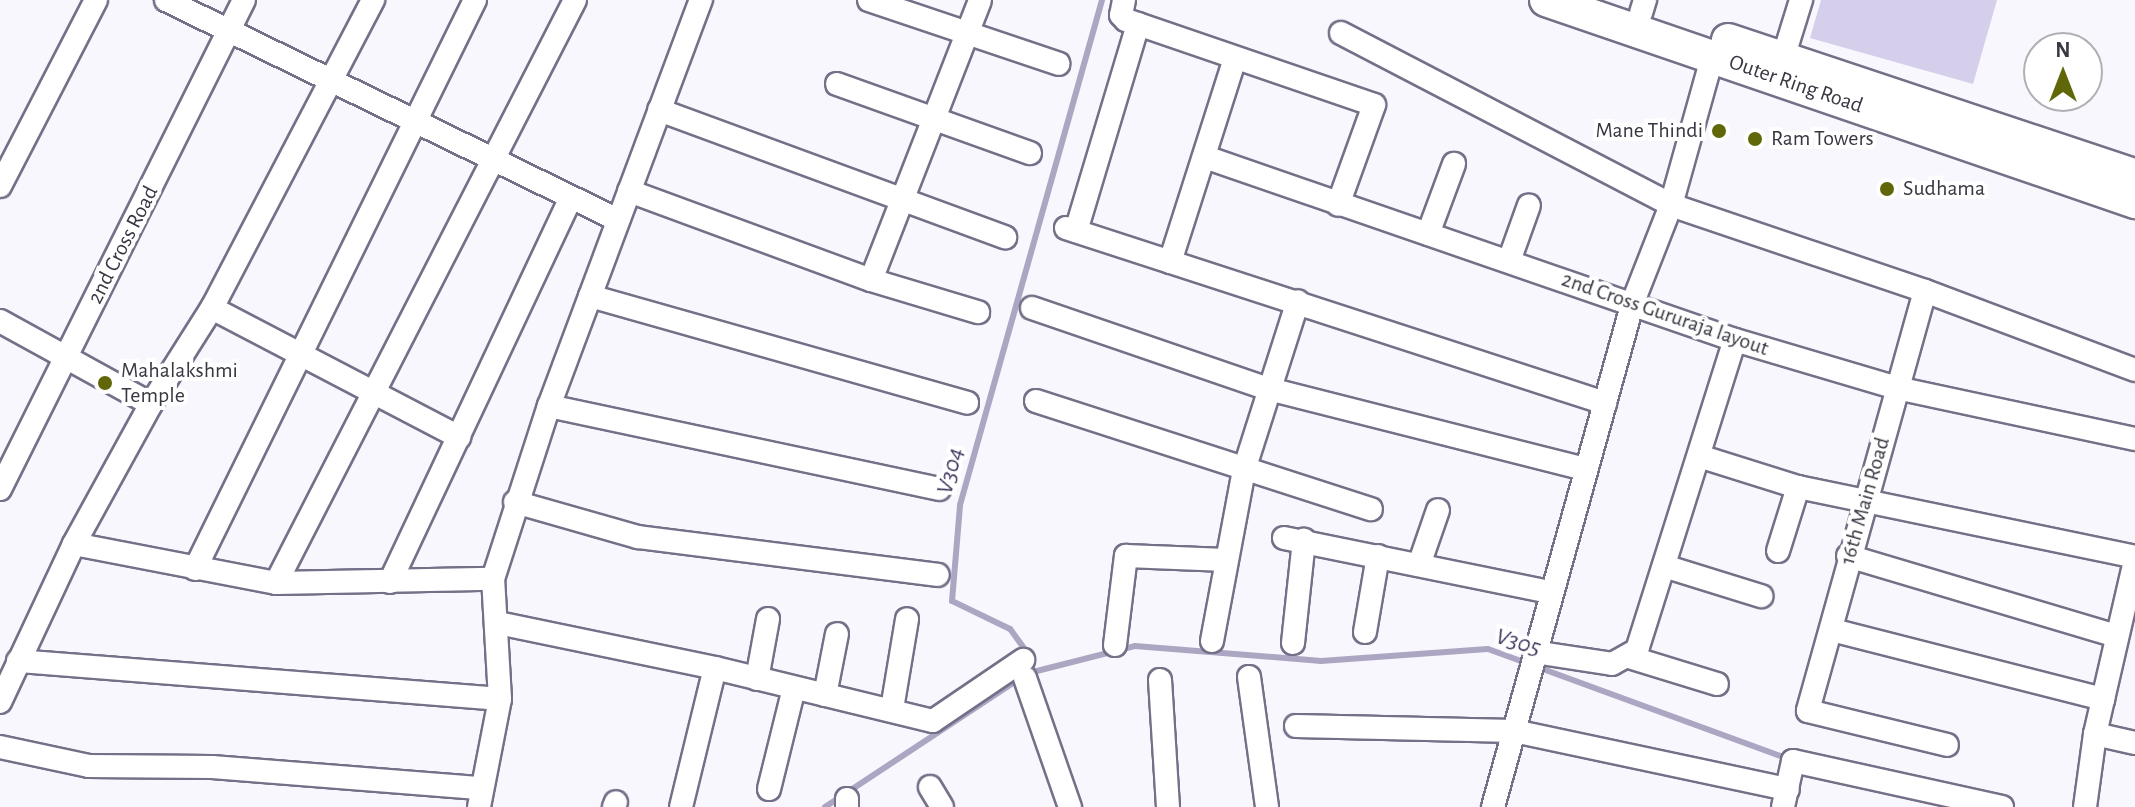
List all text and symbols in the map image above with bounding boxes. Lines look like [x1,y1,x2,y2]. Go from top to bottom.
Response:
north arrow [2023,32,2103,112]
text: N [2055,39,2071,61]
street label: Outer Ring Road [1726,49,1866,119]
place label: Mane Thindi [1595,118,1703,144]
marker: Mane Thindi [1710,122,1728,140]
place label: Ram Towers [1771,126,1874,152]
marker: Ram Towers [1746,130,1764,148]
place label: Sudhama [1903,176,1985,202]
marker: Sudhama [1878,180,1896,198]
street label: 2nd Cross Road [82,182,164,308]
street label: 2nd Cross Gururaja layout [1558,266,1772,362]
place label: Mahalakshmi Temple [121,357,238,408]
marker: Mahalakshmi Temple [96,374,114,392]
street label: 16th Main Road [1834,434,1896,568]
water label: V304 [931,445,971,497]
water label: V305 [1492,623,1544,663]

